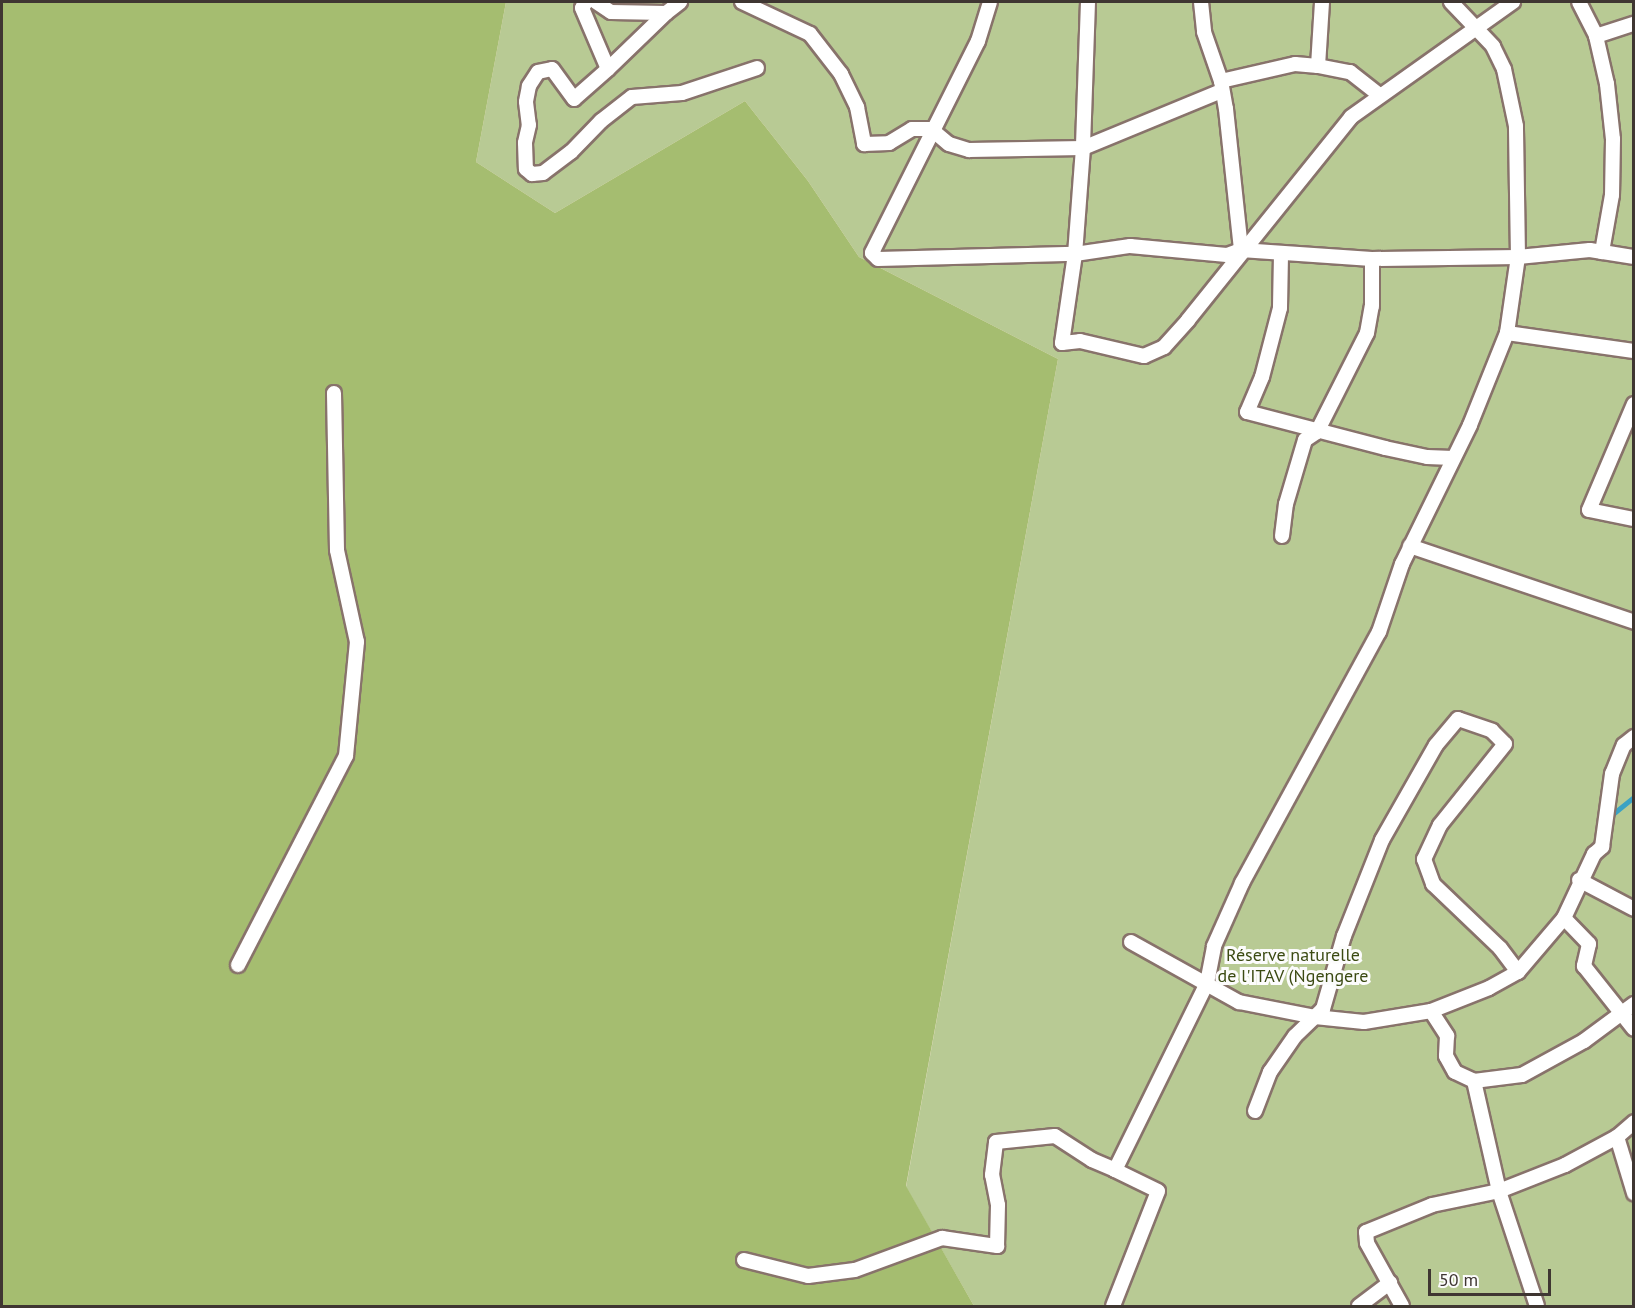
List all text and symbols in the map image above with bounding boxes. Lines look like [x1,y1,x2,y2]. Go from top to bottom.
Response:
park label: Réserve naturelle de l'ITAV (Ngengere [1217,945,1369,988]
scale bar [1431,1257,1554,1295]
text: 50 m [1439,1268,1478,1291]

